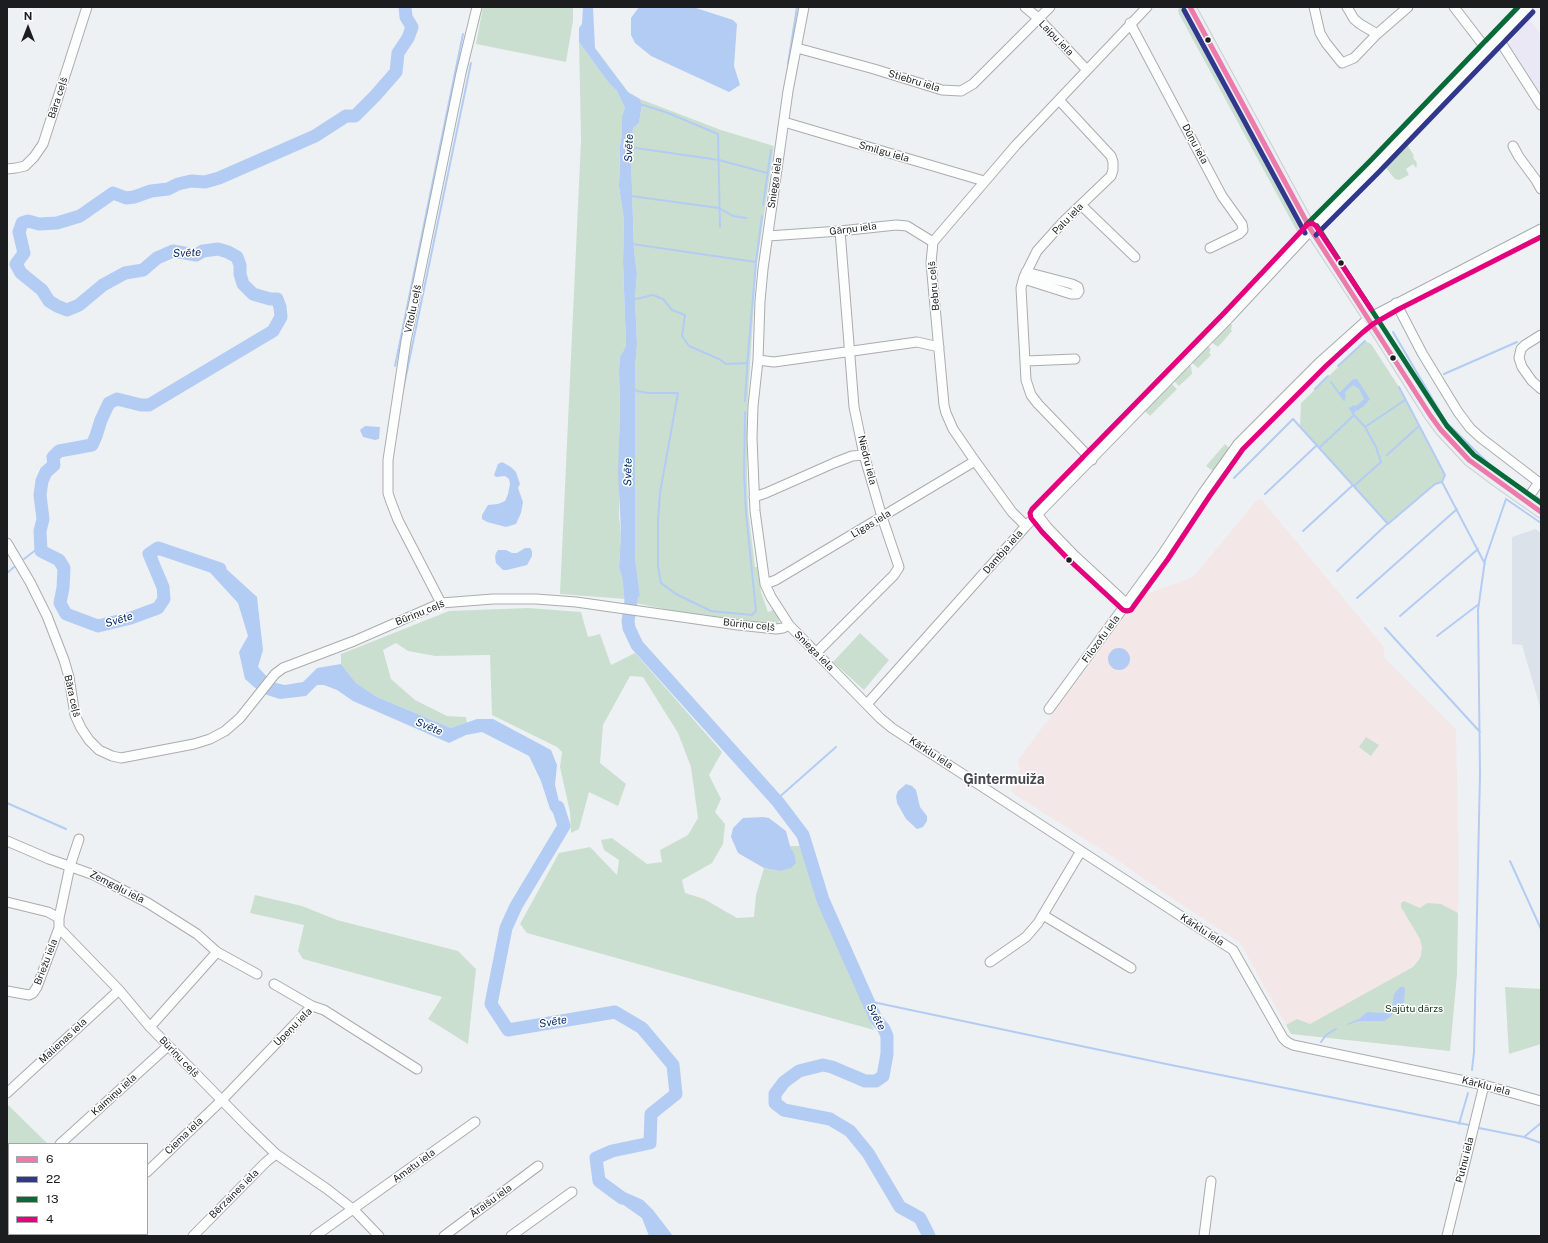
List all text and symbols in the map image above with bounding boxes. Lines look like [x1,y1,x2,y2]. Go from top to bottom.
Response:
north arrow [8,8,48,48]
text: N [24,10,32,22]
street label: Laipu iela [1036,18,1076,58]
unlabelled marker [1203,35,1213,45]
street label: Stiebru iela [887,67,941,95]
street label: Bāra ceļš [46,76,70,120]
street label: Dūņu iela [1180,122,1210,166]
water label: Svēte [622,134,636,162]
street label: Smilgu iela [857,139,911,165]
street label: Sniega iela [765,157,785,209]
street label: Palu iela [1050,201,1086,237]
street label: Gārņu iela [829,220,877,238]
water label: Svēte [173,246,201,260]
unlabelled marker [1336,258,1346,268]
street label: Bebru ceļš [926,261,942,311]
street label: Vītolu ceļš [402,284,424,334]
unlabelled marker [1388,353,1398,363]
street label: Niedru iela [855,434,879,486]
water label: Svēte [621,458,635,486]
street label: Līgas iela [849,507,893,541]
street label: Dambja iela [981,528,1025,576]
unlabelled marker [1064,555,1074,565]
street label: Būriņu ceļš [394,598,446,628]
water label: Svēte [104,610,134,630]
street label: Filozofu iela [1080,613,1122,665]
street label: Būriņu ceļš [722,616,776,634]
street label: Sniega iela [792,629,836,673]
street label: Bāra ceļš [61,674,83,718]
water label: Svēte [413,716,445,738]
street label: Kārklu iela [907,734,955,772]
district label: Ģintermuiža [963,772,1045,788]
street label: Zemgaļu iela [88,868,146,906]
street label: Kārklu iela [1178,911,1226,949]
street label: Briežu iela [32,937,60,987]
water label: Svēte [864,1001,888,1033]
park label: Sajūtu dārzs [1385,1003,1443,1015]
street label: Upeņu iela [271,1005,315,1049]
water label: Svēte [538,1013,568,1031]
street label: Malienas iela [37,1016,89,1066]
street label: Būriņu ceļš [157,1034,201,1080]
street label: Kaimiņu iela [89,1072,139,1118]
street label: Kārklu iela [1461,1074,1511,1098]
street label: Ciema iela [162,1115,206,1157]
street label: Putnu iela [1454,1136,1476,1184]
legend [8,1143,148,1235]
street label: Amatu iela [390,1147,438,1185]
text: 6 [46,1152,53,1166]
street label: Bērzaines iela [207,1167,261,1221]
text: 22 [46,1172,60,1186]
street label: Āraišu iela [468,1182,514,1220]
text: 13 [46,1192,58,1206]
text: 4 [46,1212,54,1226]

